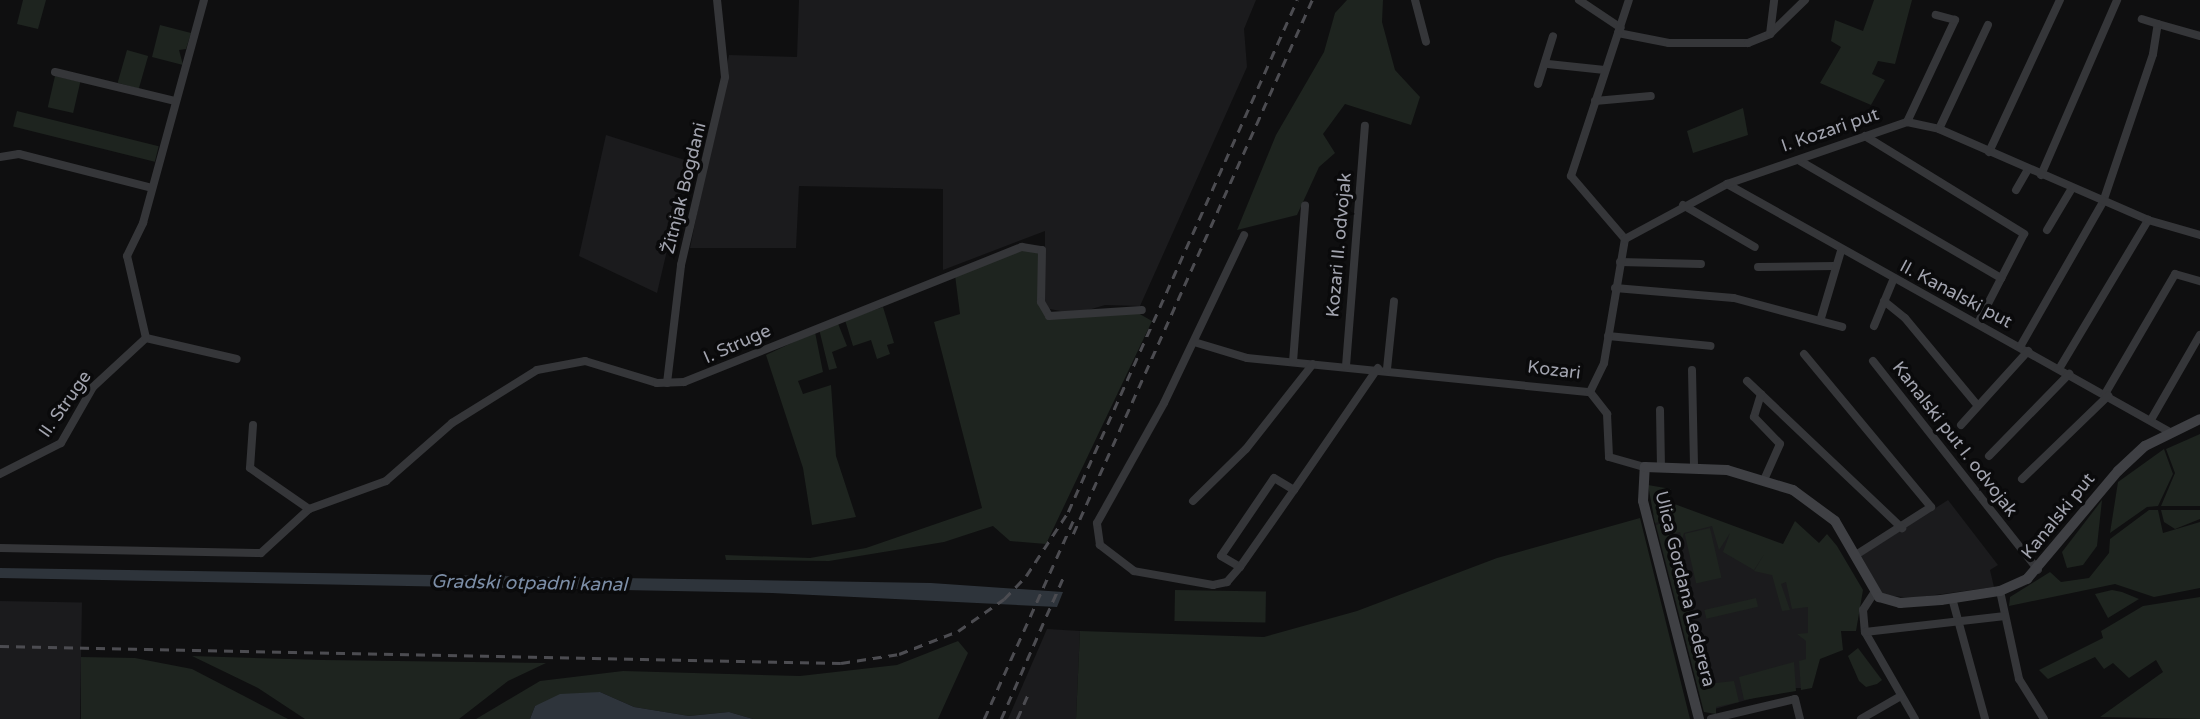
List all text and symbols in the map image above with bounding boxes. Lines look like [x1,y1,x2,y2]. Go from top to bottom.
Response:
street label: I. Kozari put [1778,103,1882,157]
street label: Žitnjak Bogdani [657,120,711,256]
street label: Kozari II. odvojak [1322,172,1356,318]
street label: II. Kanalski put [1896,255,2016,333]
street label: I. Struge [700,320,774,368]
street label: Kozari [1526,356,1582,384]
street label: Kanalski put I. odvojak [1888,357,2022,521]
street label: II. Struge [34,366,96,442]
street label: Kanalski put [2017,469,2099,563]
street label: Ulica Gordana Lederera [1650,489,1720,689]
water label: Gradski otpadni kanal [431,571,627,597]

